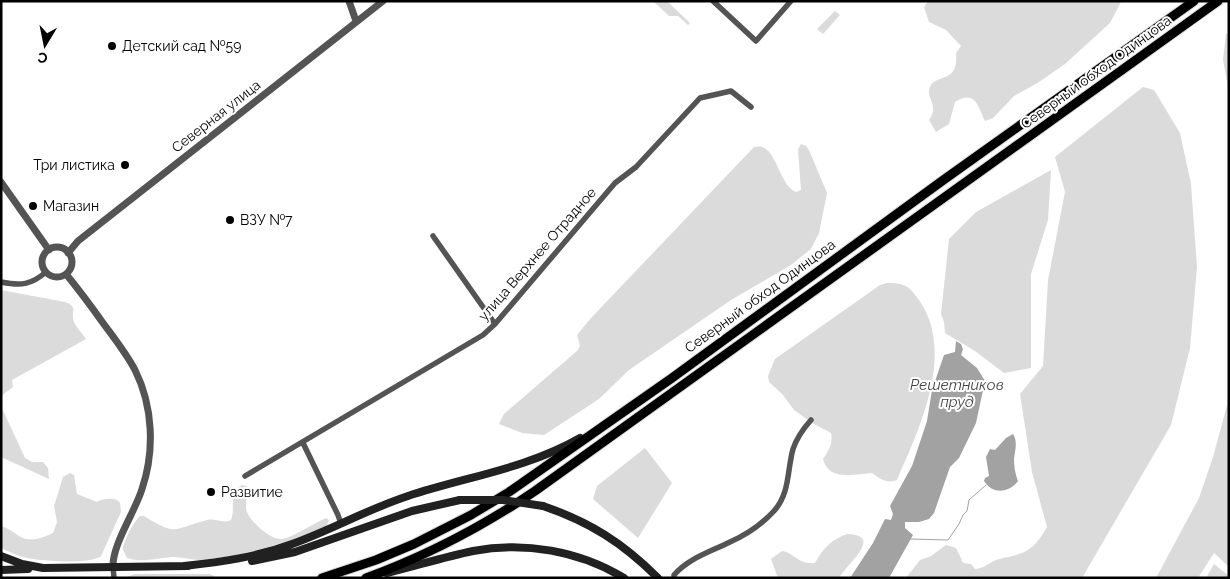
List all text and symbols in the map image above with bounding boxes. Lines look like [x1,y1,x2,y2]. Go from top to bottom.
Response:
street label: Северный обход Одинцова [1018,12,1174,132]
north arrow [20,20,70,70]
place label: Детский сад №59 [122,38,241,54]
marker: Детский сад №59 [106,40,118,52]
text: С [36,49,49,67]
street label: Северная улица [169,76,263,156]
place label: Три листика [33,157,115,173]
marker: Три листика [119,159,131,171]
street label: улица Верхнее Отрадное [475,184,599,324]
place label: Магазин [43,198,99,214]
marker: Магазин [27,200,39,212]
place label: ВЗУ №7 [240,212,293,228]
marker: ВЗУ №7 [224,214,236,226]
street label: Северный обход Одинцова [682,236,838,356]
water label: Решетников пруд [910,376,1004,411]
place label: Развитие [221,484,283,500]
marker: Развитие [205,486,217,498]

